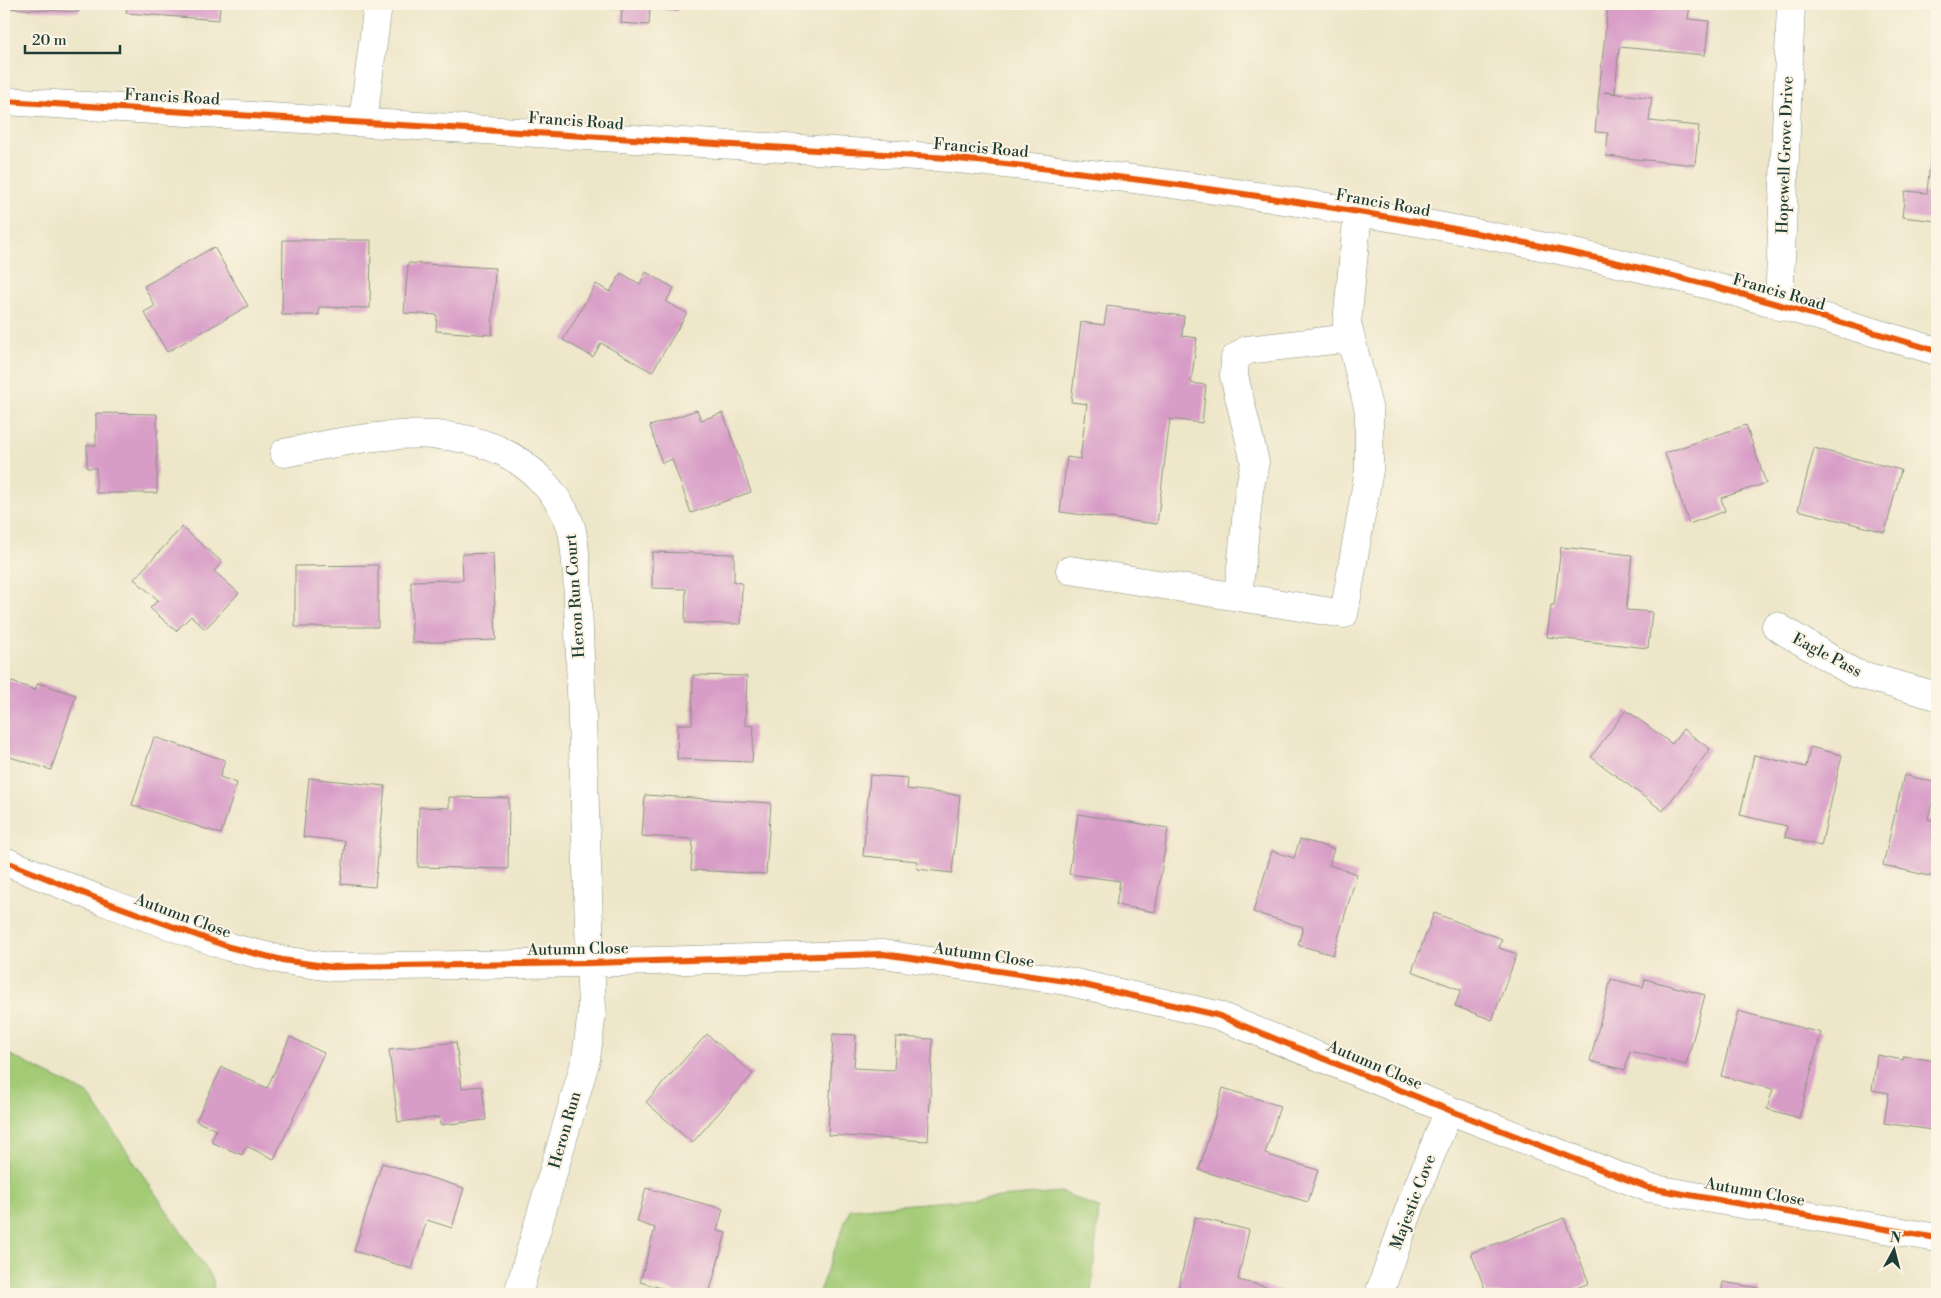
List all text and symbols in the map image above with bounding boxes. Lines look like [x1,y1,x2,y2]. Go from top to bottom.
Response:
scale bar [25,22,120,54]
text: 20 m [32,31,67,50]
street label: Hopewell Grove Drive [1772,76,1798,234]
street label: Francis Road [124,85,220,109]
street label: Francis Road [528,108,624,134]
street label: Francis Road [933,134,1029,162]
street label: Francis Road [1334,185,1432,221]
street label: Francis Road [1730,269,1828,315]
street label: Heron Run Court [561,533,589,659]
street label: Eagle Pass [1789,628,1865,682]
street label: Autumn Close [131,889,234,943]
street label: Autumn Close [526,938,629,960]
street label: Autumn Close [931,938,1036,972]
street label: Autumn Close [1323,1036,1426,1094]
street label: Heron Run [544,1089,586,1171]
street label: Majestic Cove [1386,1152,1440,1252]
street label: Autumn Close [1702,1173,1807,1211]
north arrow [1868,1226,1918,1276]
text: N [1889,1228,1902,1248]

